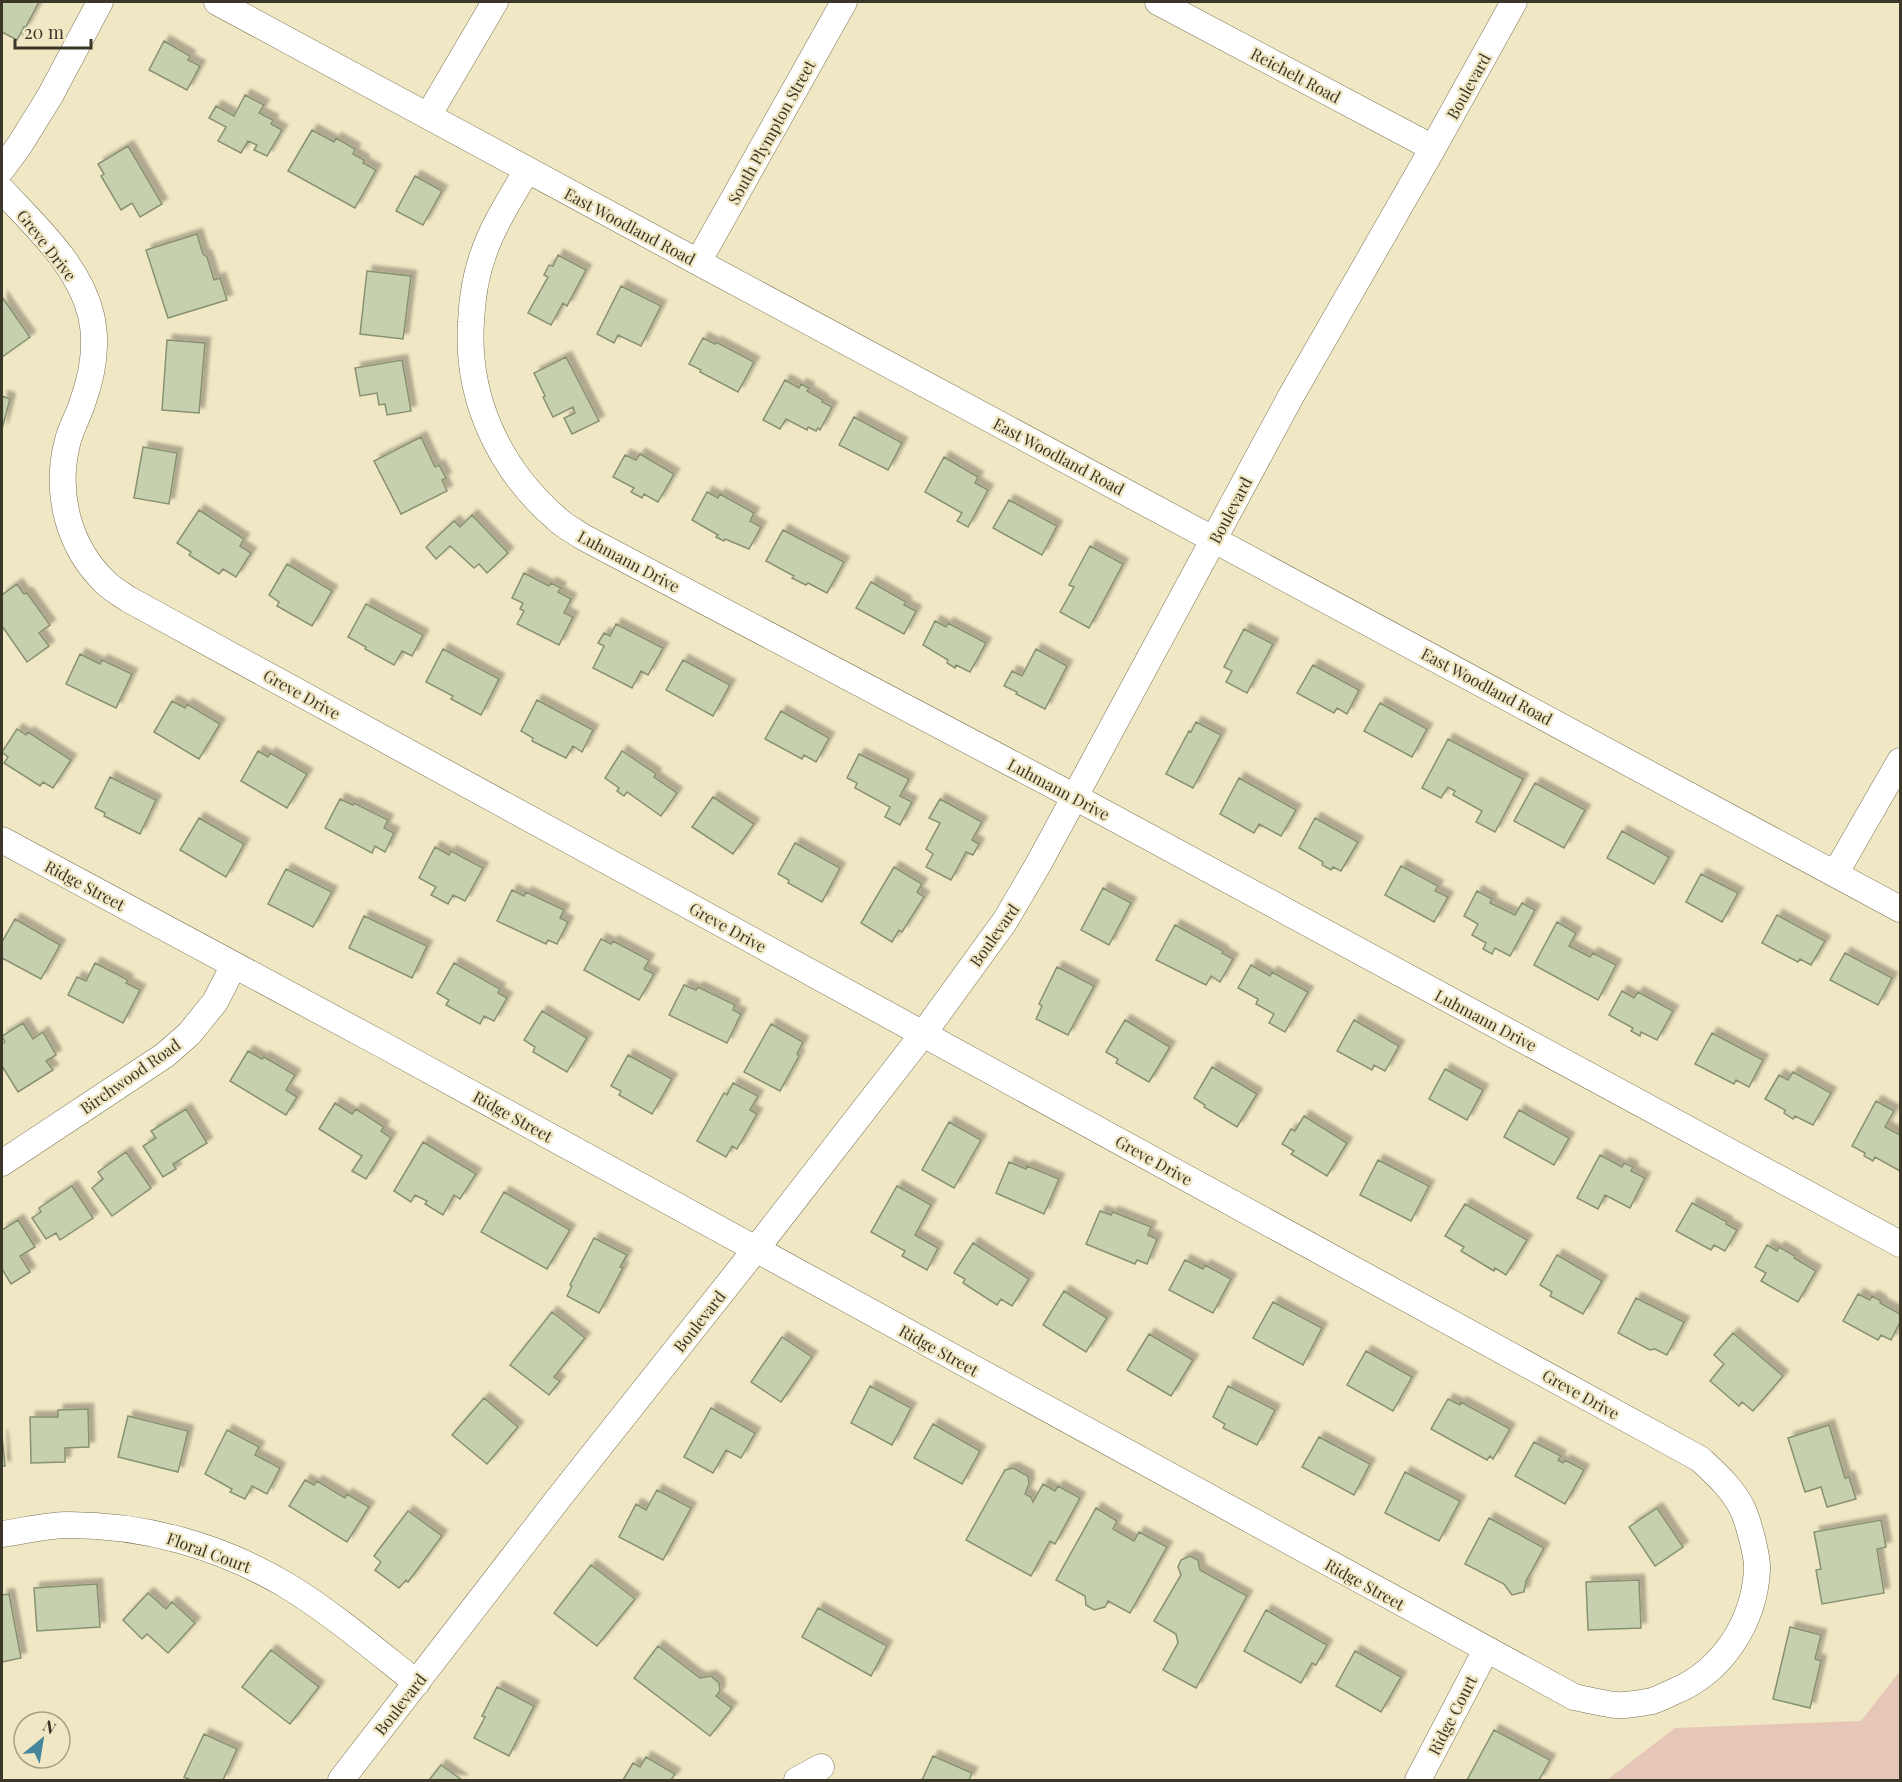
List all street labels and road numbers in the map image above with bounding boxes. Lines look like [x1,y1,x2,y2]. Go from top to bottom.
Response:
street label: Reichelt Road [1247,43,1345,107]
street label: Boulevard [1441,49,1495,123]
street label: South Plympton Street [723,56,820,208]
street label: East Woodland Road [561,183,699,269]
street label: Greve Drive [13,205,81,285]
street label: East Woodland Road [990,413,1128,499]
street label: Boulevard [1204,473,1256,547]
street label: Luhmann Drive [574,525,684,597]
street label: East Woodland Road [1418,643,1556,729]
street label: Greve Drive [260,664,344,724]
street label: Luhmann Drive [1004,753,1114,825]
street label: Ridge Street [41,855,129,915]
street label: Greve Drive [686,897,770,957]
street label: Boulevard [965,899,1023,971]
street label: Luhmann Drive [1431,984,1541,1056]
street label: Birchwood Road [76,1034,184,1118]
street label: Ridge Street [470,1086,557,1147]
street label: Greve Drive [1112,1130,1196,1190]
street label: Boulevard [668,1286,730,1356]
street label: Ridge Street [896,1320,983,1381]
street label: Greve Drive [1539,1364,1623,1424]
street label: Floral Court [164,1527,254,1577]
street label: Ridge Street [1322,1554,1409,1615]
street label: Boulevard [369,1669,431,1739]
street label: Ridge Court [1423,1671,1481,1758]

